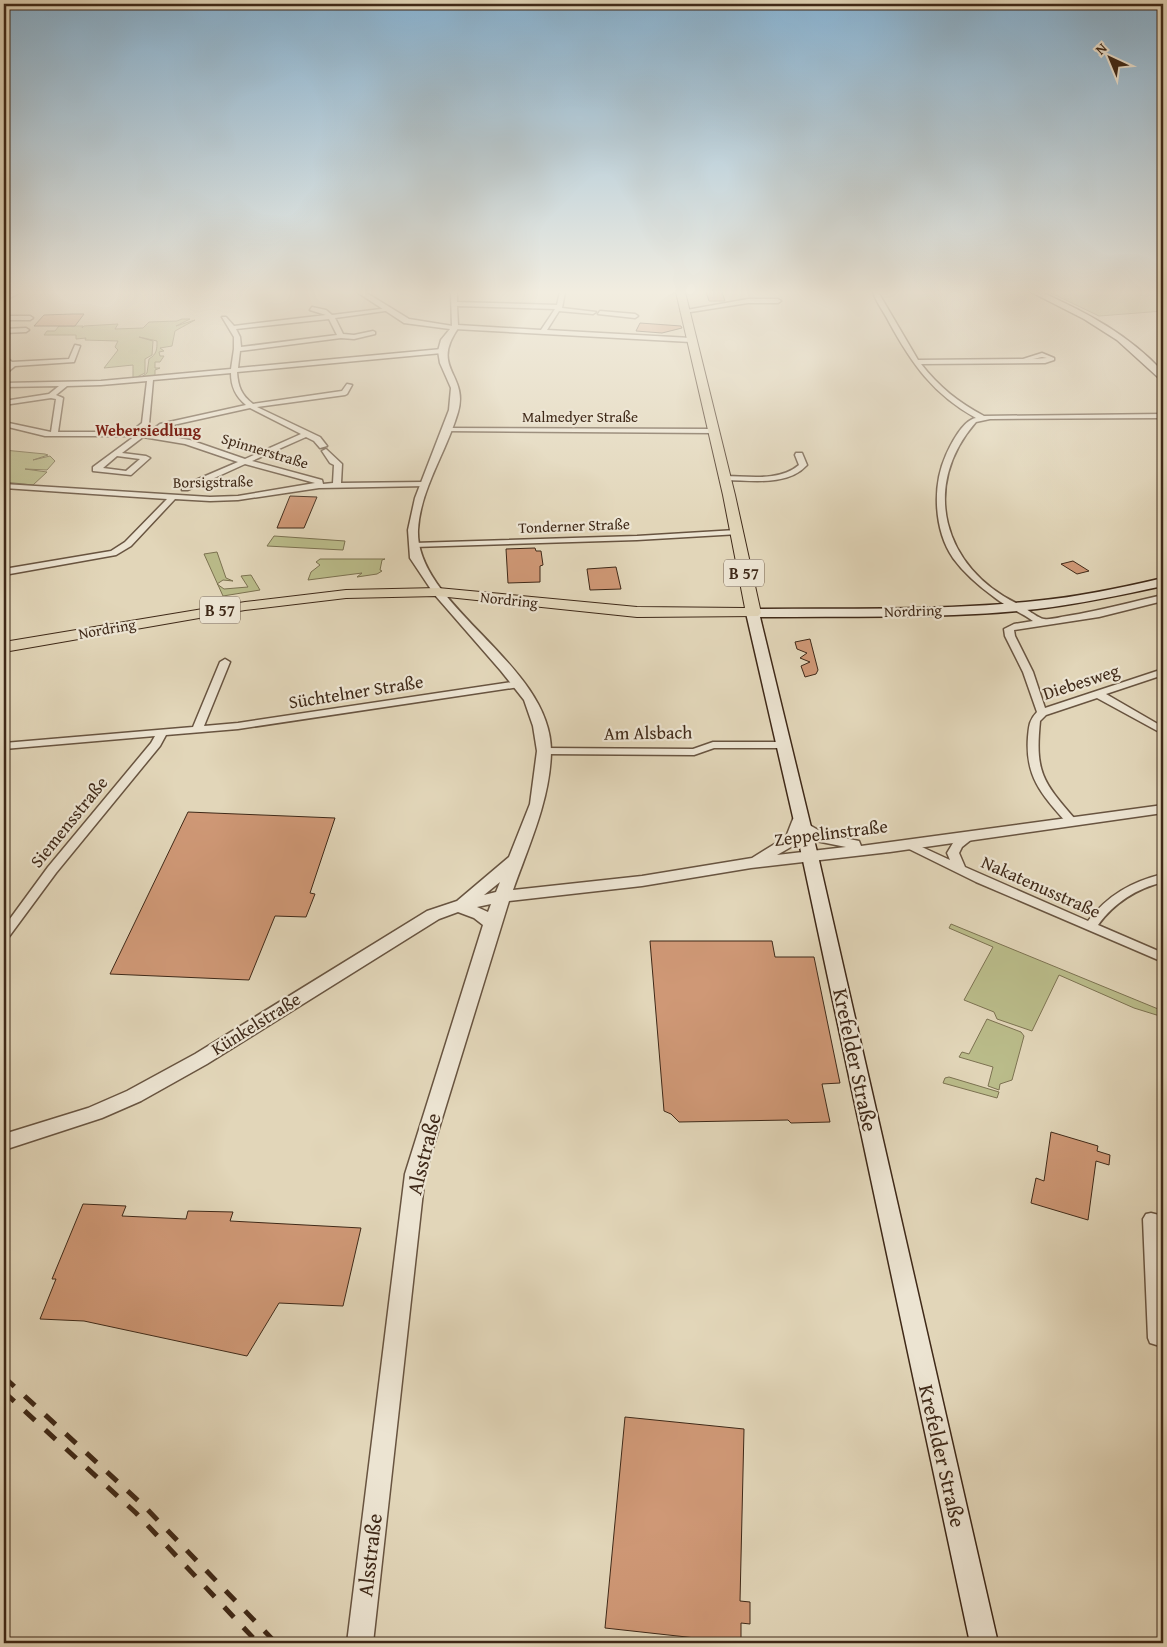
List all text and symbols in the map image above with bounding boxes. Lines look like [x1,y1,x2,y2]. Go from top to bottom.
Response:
north arrow [1084,32,1134,82]
text: N [1091,38,1112,59]
street label: Malmedyer Straße [522,406,638,427]
district label: Webersiedlung [95,418,201,442]
street label: Spinnerstraße [219,427,311,474]
street label: Borsigstraße [173,470,253,493]
street label: Tonderner Straße [518,513,630,538]
road number: B 57 [724,560,764,586]
street label: Nordring [479,586,539,613]
road number: B 57 [200,596,240,624]
street label: Nordring [884,599,943,622]
street label: Nordring [77,613,138,644]
street label: Diebesweg [1039,656,1123,707]
street label: Süchtelner Straße [287,668,425,715]
street label: Am Alsbach [604,718,692,747]
street label: Siemensstraße [23,770,114,873]
street label: Zeppelinstraße [773,812,889,853]
street label: Nakatenusstraße [977,848,1105,925]
street label: Künkelstraße [206,985,306,1062]
street label: Krefelder Straße [825,985,886,1134]
street label: Alsstraße [398,1110,449,1198]
street label: Krefelder Straße [911,1381,974,1530]
street label: Alsstraße [349,1512,390,1598]

